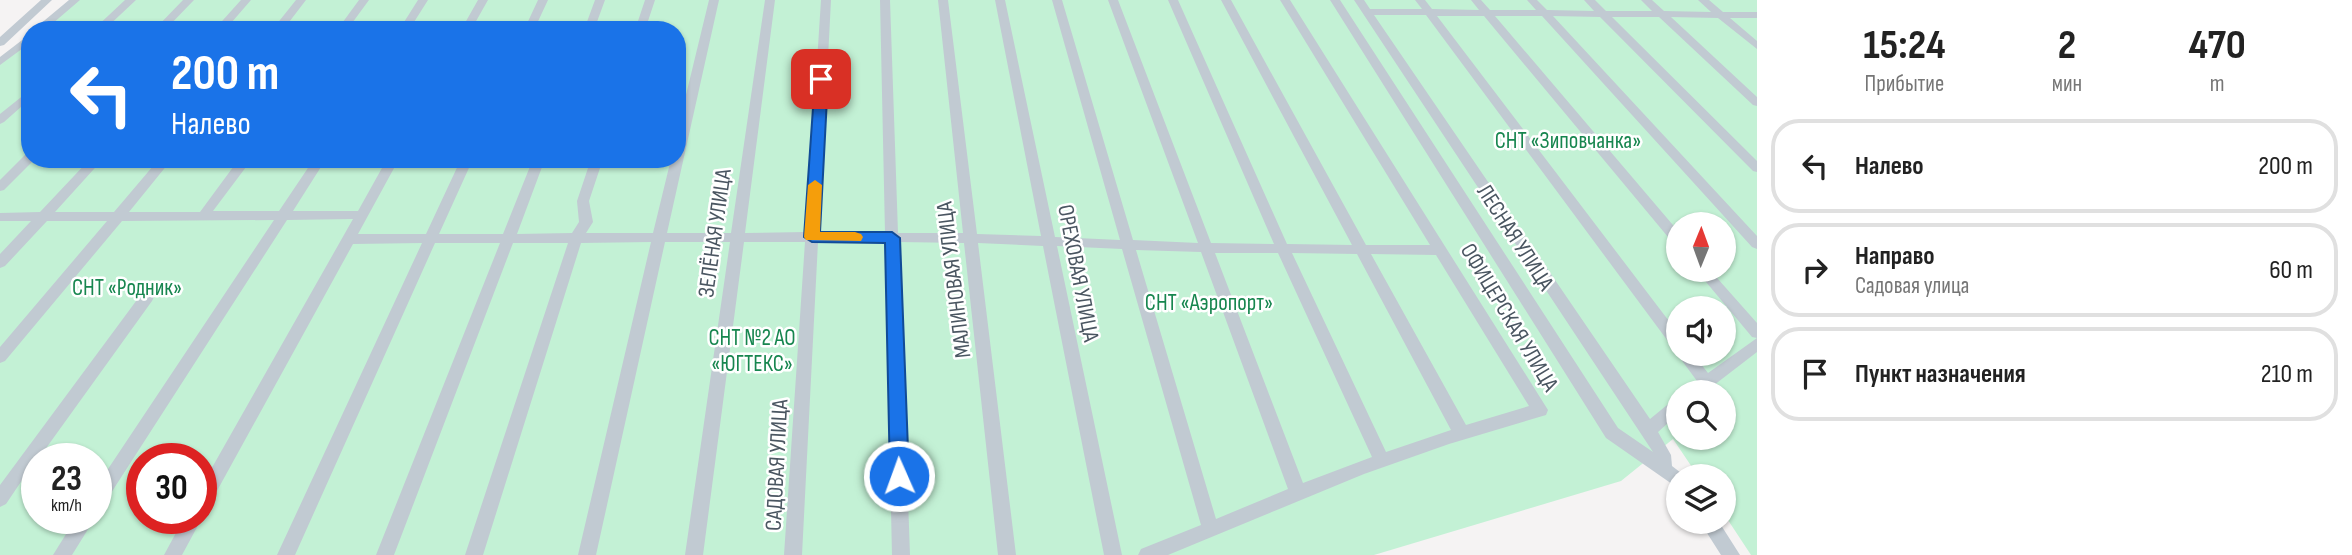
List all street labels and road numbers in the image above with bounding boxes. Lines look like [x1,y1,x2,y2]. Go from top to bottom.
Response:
street label: ЗЕЛЁНАЯ УЛИЦА [692,167,738,299]
street label: ЛЕСНАЯ УЛИЦА [1471,179,1560,296]
street label: МАЛИНОВАЯ УЛИЦА [931,200,977,360]
street label: ОРЕХОВАЯ УЛИЦА [1051,202,1105,344]
street label: ОФИЦЕРСКАЯ УЛИЦА [1454,239,1564,397]
street label: САДОВАЯ УЛИЦА [760,398,794,532]

